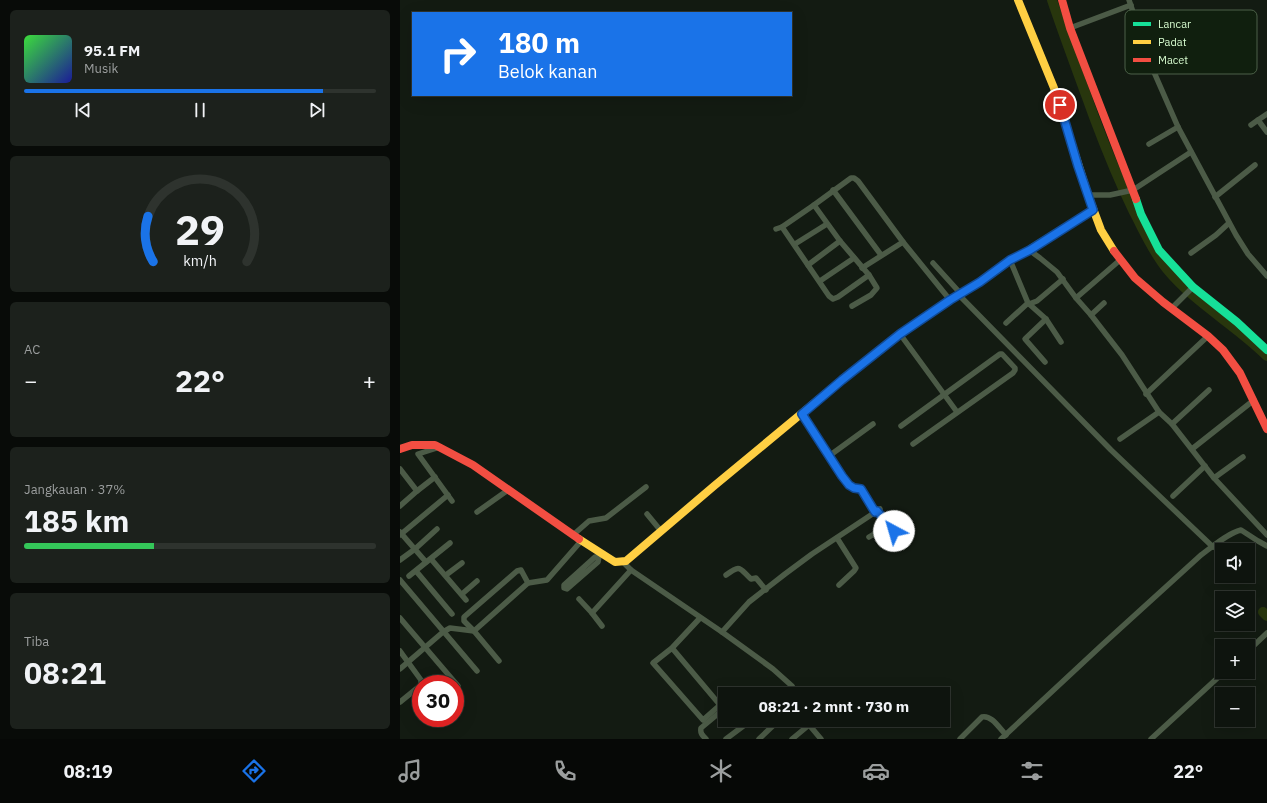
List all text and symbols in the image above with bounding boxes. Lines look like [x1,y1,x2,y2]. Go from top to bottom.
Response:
legend [1125,10,1257,74]
text: Lancar [1158,17,1191,31]
text: 180 m [498,24,580,61]
icon: right [432,28,484,80]
text: Padat [1158,35,1187,49]
text: 95.1 FM [84,41,140,60]
text: Macet [1158,53,1188,67]
text: Musik [84,60,118,77]
text: Belok kanan [498,60,597,83]
pin [1043,88,1077,122]
icon: arrive [1049,94,1071,116]
icon: previous [72,99,94,121]
icon: pause [189,99,211,121]
icon: next [306,99,328,121]
text: 29 [175,201,225,255]
text: km/h [183,250,217,269]
text: AC [24,341,40,358]
text: 22° [175,361,225,400]
text: − [24,366,37,395]
text: + [363,366,376,395]
text: Jangkauan · 37% [24,481,125,498]
text: 185 km [24,501,129,540]
position arrow [873,510,915,552]
map controls [1215,543,1255,727]
button: sound [1215,543,1255,583]
button: layers [1215,591,1255,631]
text: Tiba [24,633,49,650]
button: + [1215,639,1255,679]
text: 08:21 [24,653,106,692]
speed limit sign: 30 [412,675,464,727]
button: − [1215,687,1255,727]
text: 08:21 · 2 mnt · 730 m [759,697,909,716]
icon: directions [240,757,268,785]
icon: music [396,757,424,785]
icon: phone [551,757,579,785]
icon: climate [707,757,735,785]
icon: car [862,757,890,785]
icon: filters [1018,757,1046,785]
text: 08:19 [64,760,113,783]
text: 22° [1173,760,1203,783]

